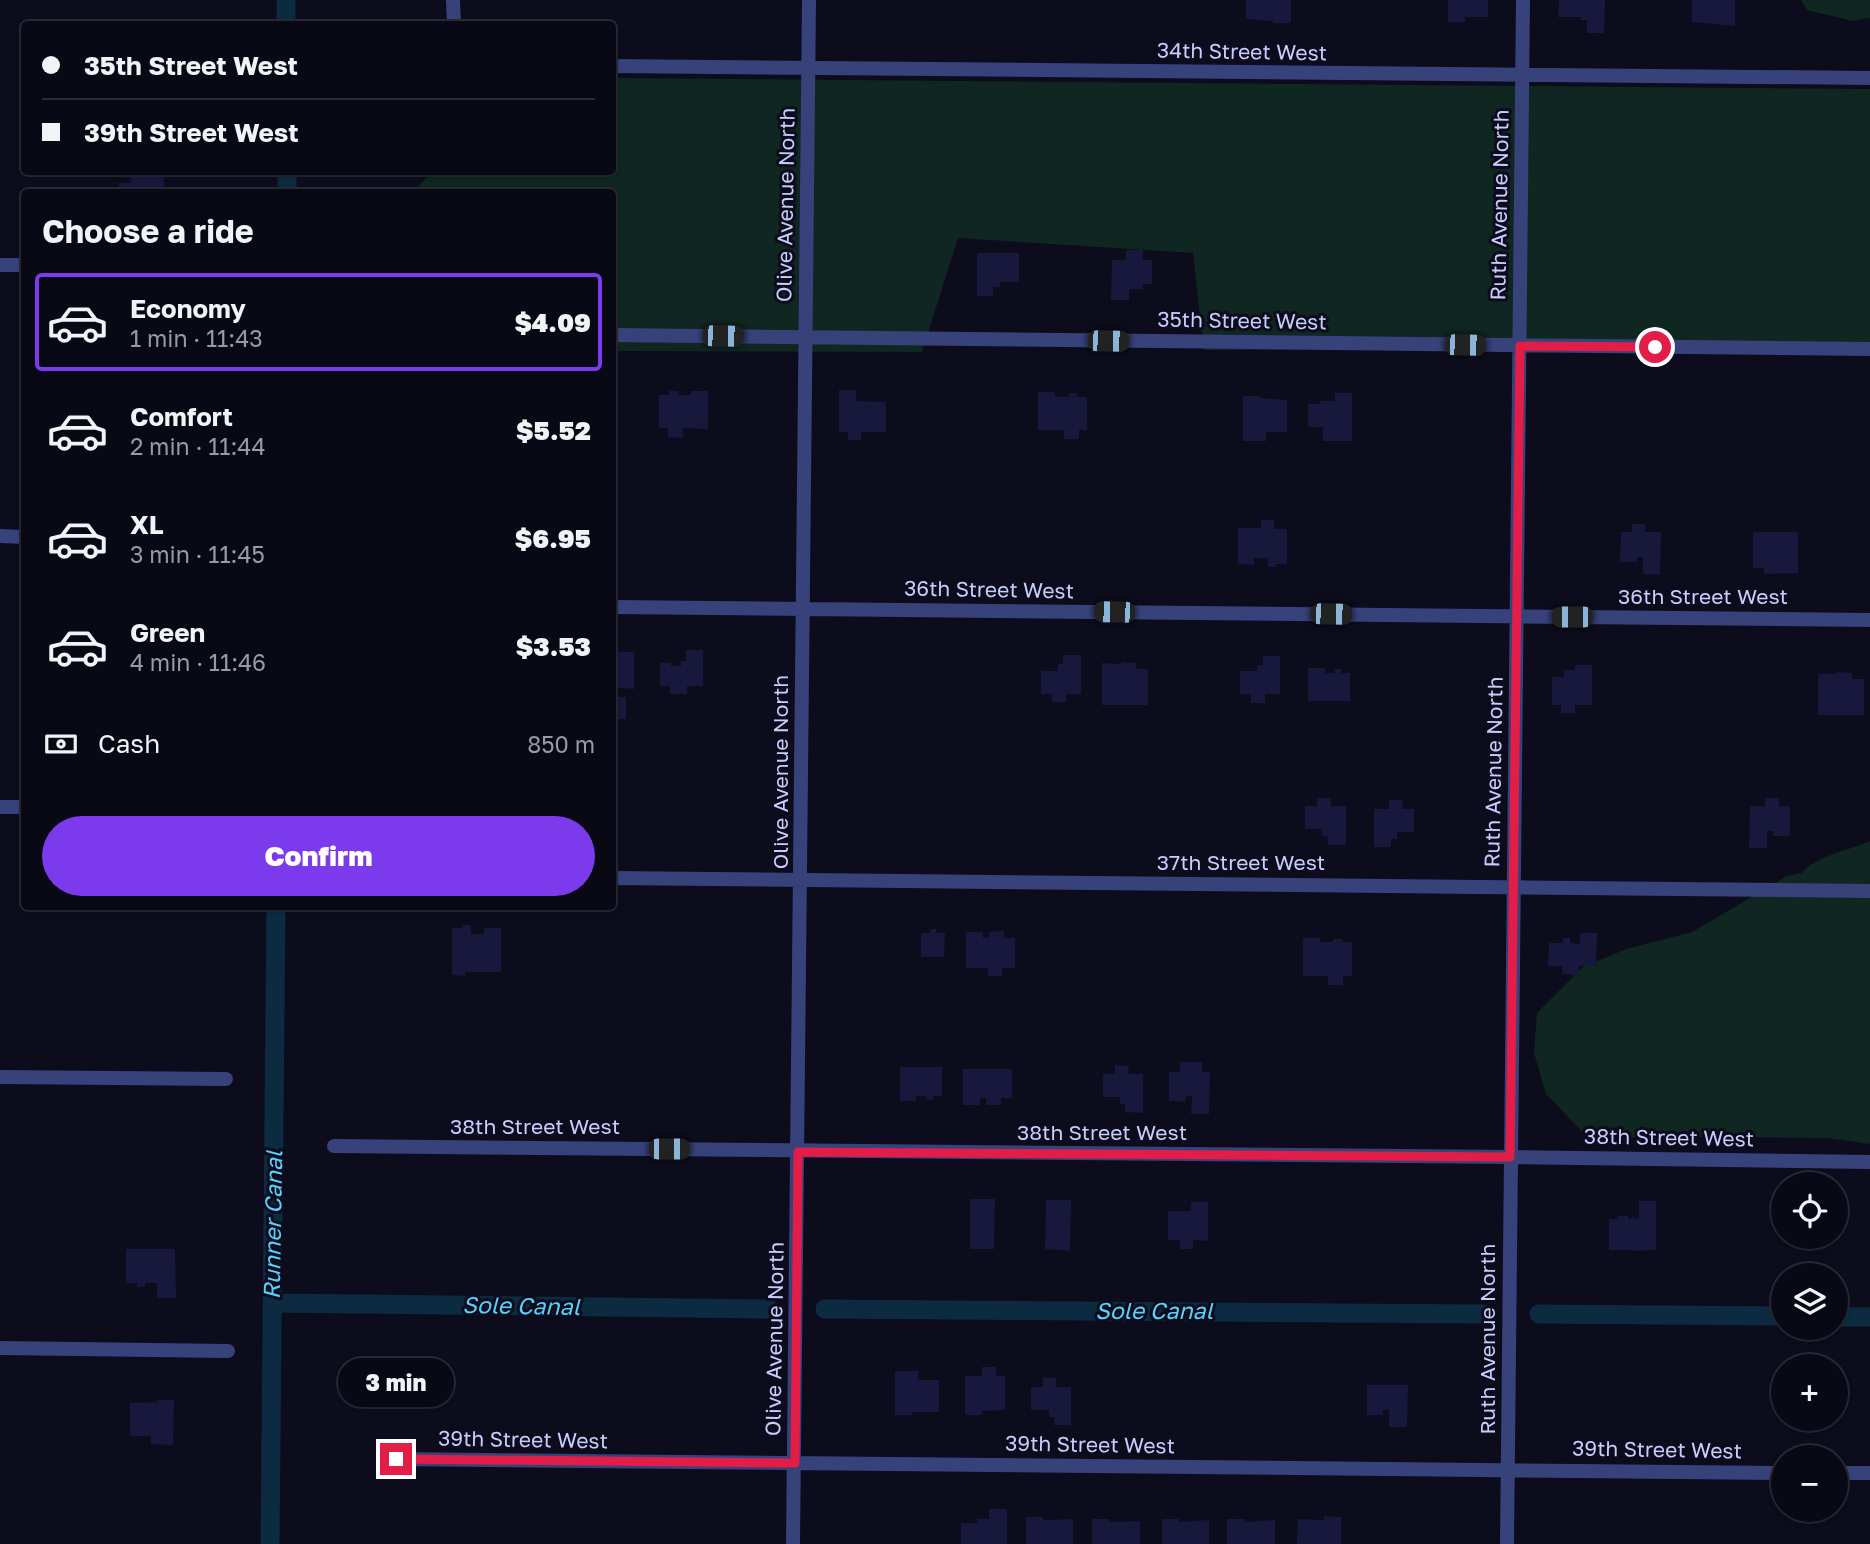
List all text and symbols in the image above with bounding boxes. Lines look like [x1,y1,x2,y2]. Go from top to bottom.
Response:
street label: 34th Street West [1157,37,1327,65]
text: 35th Street West [84,50,298,81]
street label: Olive Avenue North [770,108,800,302]
street label: Ruth Avenue North [1484,109,1514,301]
text: 39th Street West [84,117,299,148]
text: Choose a ride [42,212,254,250]
icon: car [46,291,109,354]
text: Economy [130,293,246,324]
street label: 35th Street West [1157,306,1327,334]
text: $4.09 [514,307,591,338]
text: 1 min · 11:43 [130,324,263,352]
car [702,325,745,347]
car [1087,330,1130,352]
route start [1639,331,1671,363]
car [1444,334,1487,356]
icon: car [46,399,109,462]
text: Comfort [130,401,233,432]
text: $5.52 [516,415,591,446]
text: 2 min · 11:44 [130,432,265,460]
icon: car [46,507,109,570]
text: XL [130,509,164,540]
text: $6.95 [515,523,591,554]
text: 3 min · 11:45 [130,540,265,568]
street label: 36th Street West [904,575,1074,603]
street label: 36th Street West [1618,583,1788,609]
car [1093,601,1136,623]
car [1310,603,1353,625]
car [1552,607,1594,628]
icon: car [46,615,109,678]
text: Green [130,617,205,648]
text: $3.53 [516,631,591,662]
text: 4 min · 11:46 [130,648,266,676]
street label: Olive Avenue North [767,675,793,869]
street label: Ruth Avenue North [1478,676,1508,868]
icon: cash [42,725,80,763]
text: Cash [98,728,160,759]
text: 850 m [527,730,595,758]
button: Confirm [42,816,595,896]
street label: 37th Street West [1157,849,1325,875]
street label: 38th Street West [450,1113,620,1139]
street label: 38th Street West [1017,1119,1187,1145]
street label: 38th Street West [1584,1123,1754,1151]
car [649,1139,691,1160]
water label: Runner Canal [257,1149,287,1300]
map controls [1771,1172,1848,1522]
button: locate [1771,1172,1848,1249]
street label: Olive Avenue North [759,1242,789,1436]
street label: Ruth Avenue North [1474,1244,1500,1435]
button: layers [1771,1263,1848,1340]
water label: Sole Canal [462,1290,582,1320]
water label: Sole Canal [1095,1296,1215,1324]
button: + [1771,1354,1848,1431]
callout: 3 min [338,1358,454,1406]
text: 3 min [366,1368,426,1396]
street label: 39th Street West [438,1425,608,1453]
street label: 39th Street West [1005,1430,1175,1458]
street label: 39th Street West [1572,1435,1742,1463]
route end [380,1443,412,1475]
button: − [1771,1445,1848,1522]

